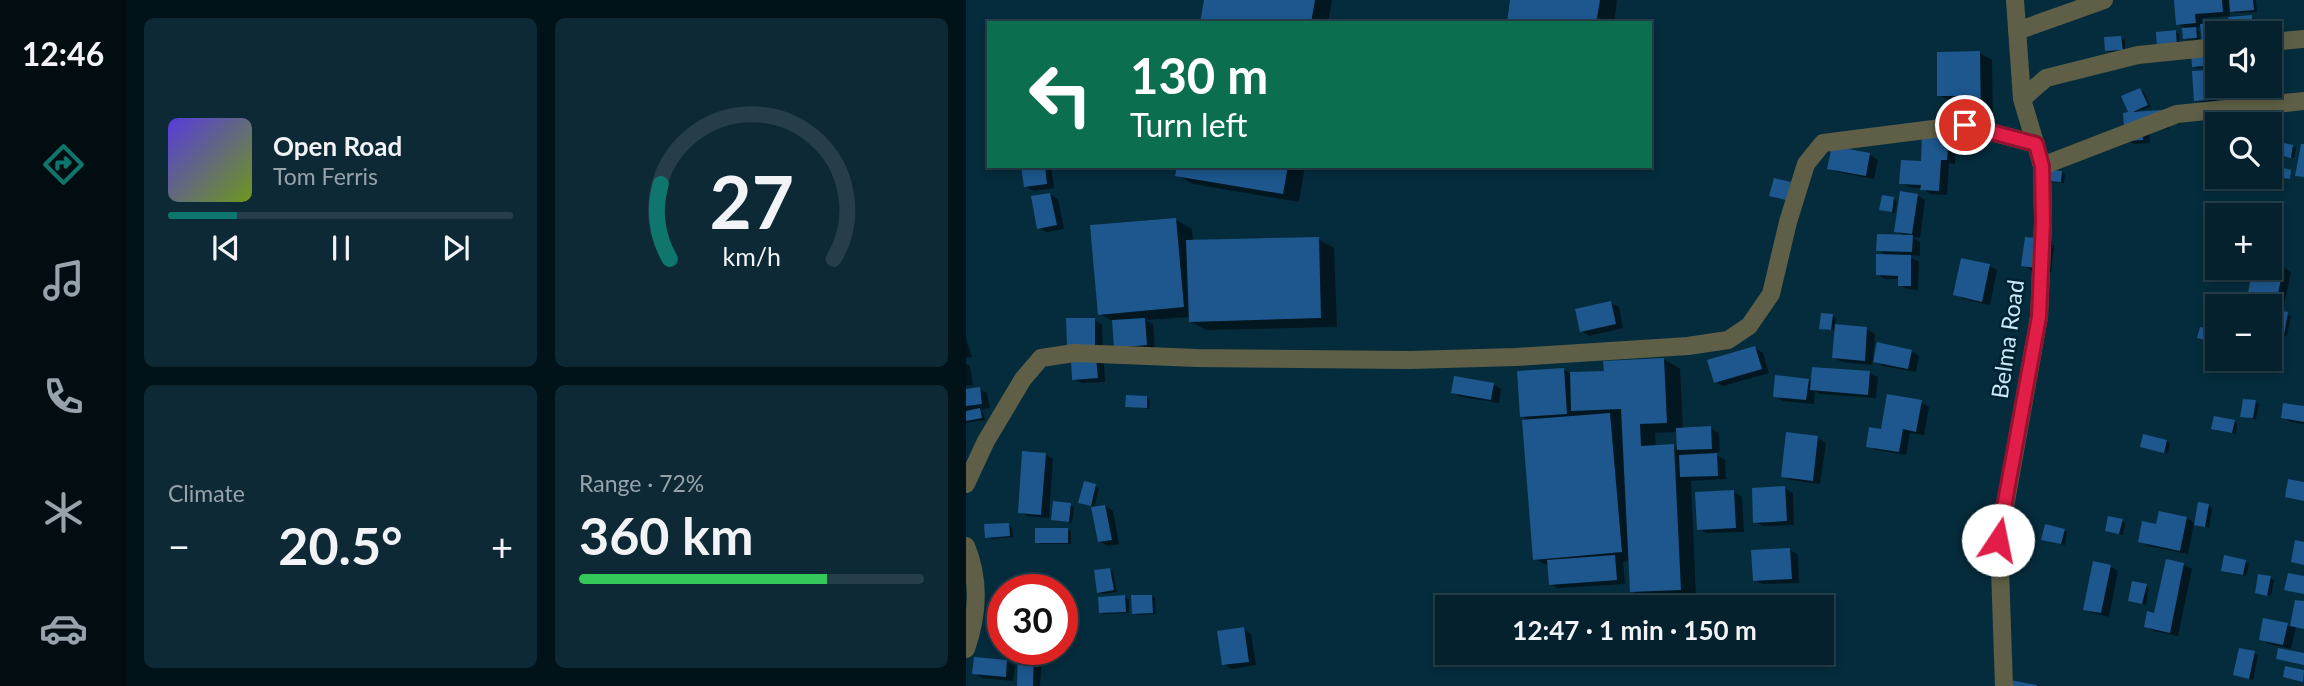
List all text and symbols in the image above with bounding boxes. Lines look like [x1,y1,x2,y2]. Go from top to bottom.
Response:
map controls [2205,21,2282,371]
button: sound [2205,21,2282,98]
text: 12:46 [22,34,104,73]
text: 130 m [1130,46,1268,104]
icon: left [1015,49,1106,140]
pin [1935,95,1995,155]
text: Turn left [1130,105,1247,144]
icon: arrive [1946,106,1984,144]
button: search [2205,112,2282,189]
text: Open Road [273,130,402,162]
icon: directions [39,140,88,189]
text: 27 [709,157,794,245]
text: Tom Ferris [273,162,378,190]
button: + [2205,203,2282,280]
icon: previous [207,229,245,267]
icon: pause [322,229,360,267]
icon: next [437,229,475,267]
text: km/h [722,241,781,271]
icon: music [39,256,88,305]
street label: Belma Road [1985,278,2029,400]
button: − [2205,294,2282,371]
icon: phone [39,372,88,421]
text: Range · 72% [579,469,704,497]
text: Climate [168,479,245,507]
icon: climate [39,488,88,537]
position arrow [1961,503,2035,577]
text: 360 km [579,504,753,566]
text: 20.5° [278,514,403,576]
text: − [168,523,190,569]
text: + [491,523,513,569]
speed limit sign: 30 [987,574,1078,665]
icon: car [39,604,88,653]
text: 12:47 · 1 min · 150 m [1512,614,1757,646]

